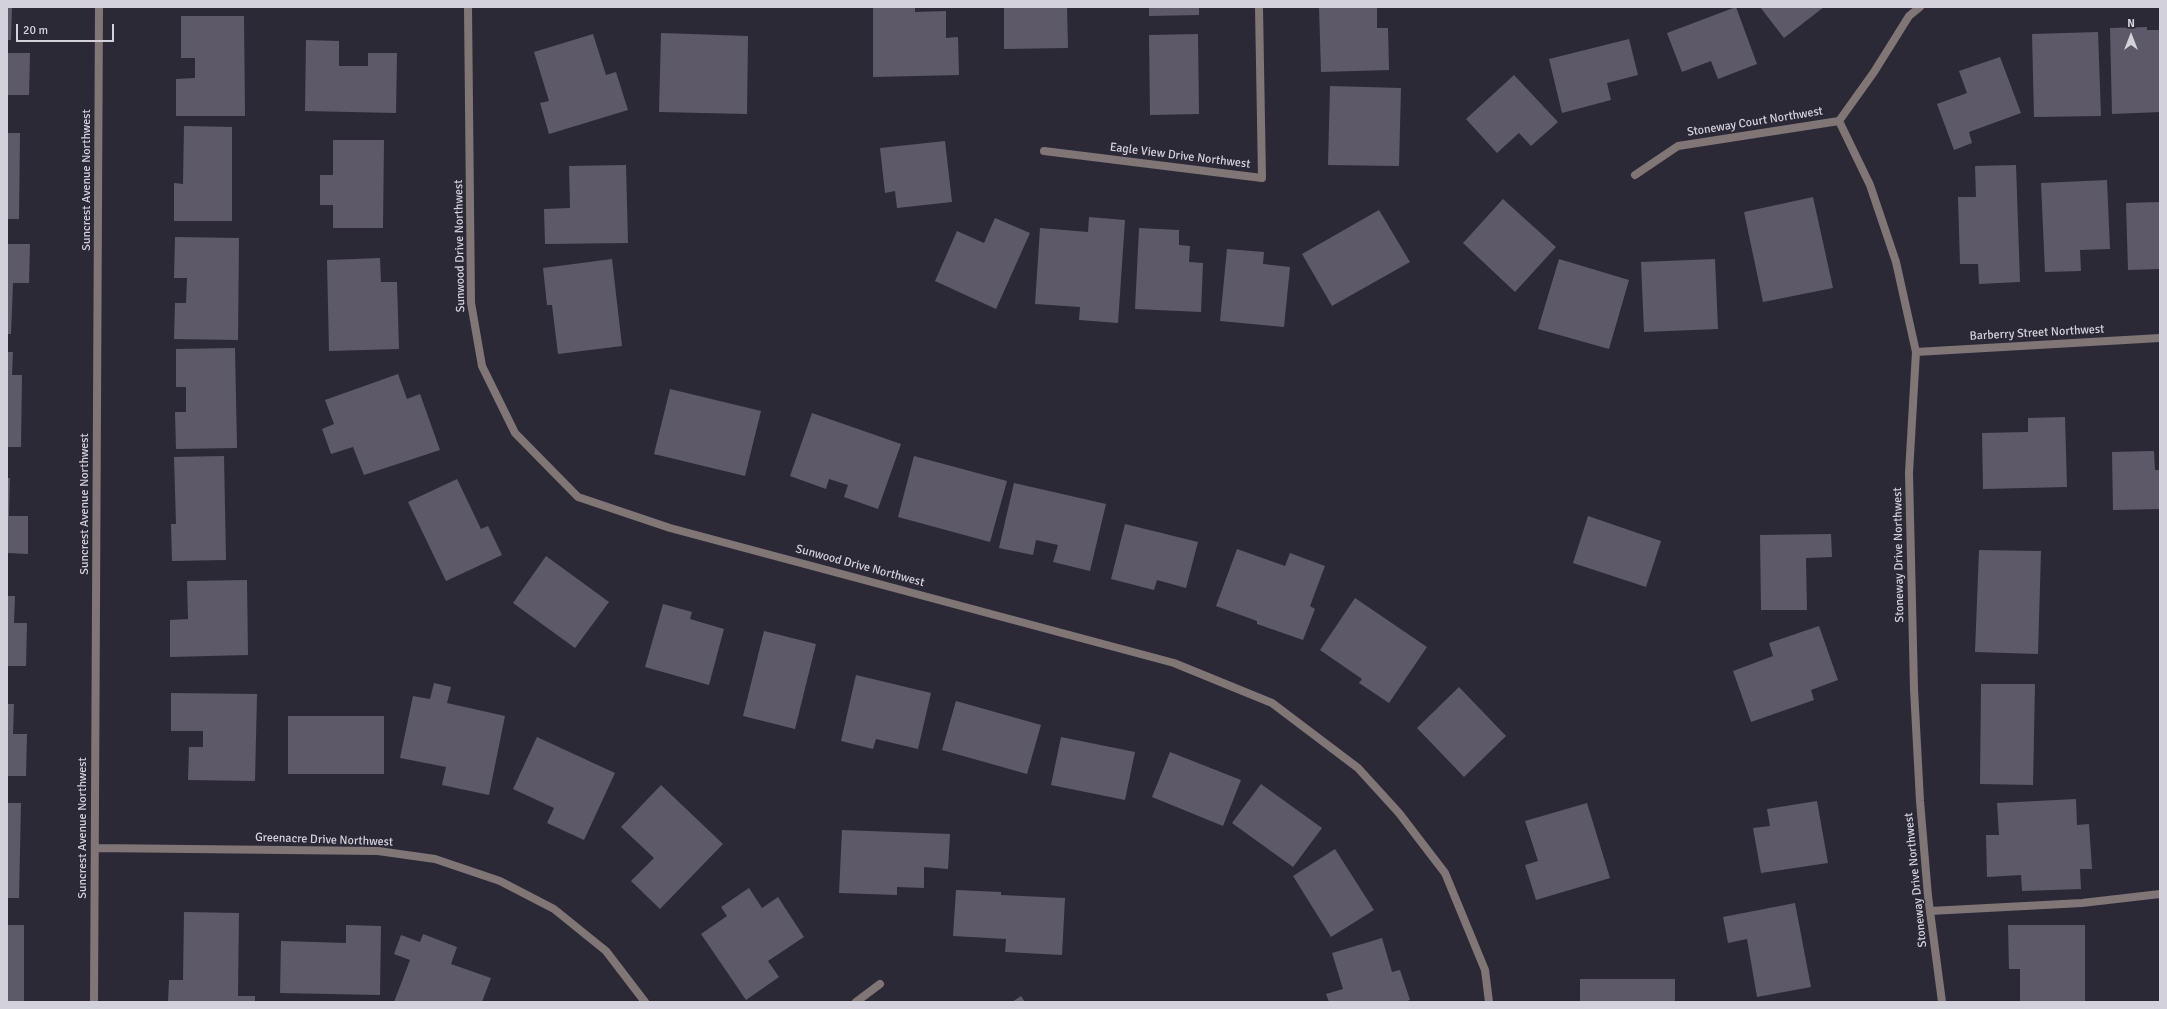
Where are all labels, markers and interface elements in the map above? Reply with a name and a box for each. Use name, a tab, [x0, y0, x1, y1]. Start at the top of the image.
scale bar	[18, 16, 116, 42]
north arrow	[2111, 16, 2151, 56]
text: N	[2127, 17, 2135, 30]
text: 20 m	[23, 23, 48, 38]
street label: Stoneway Court Northwest	[1686, 104, 1824, 140]
street label: Suncrest Avenue Northwest	[80, 109, 94, 251]
street label: Eagle View Drive Northwest	[1109, 140, 1251, 172]
street label: Sunwood Drive Northwest	[452, 180, 468, 312]
street label: Barberry Street Northwest	[1969, 322, 2105, 344]
street label: Suncrest Avenue Northwest	[78, 433, 92, 575]
street label: Stoneway Drive Northwest	[1891, 487, 1907, 623]
street label: Sunwood Drive Northwest	[794, 542, 926, 590]
street label: Suncrest Avenue Northwest	[76, 757, 90, 899]
street label: Stoneway Drive Northwest	[1902, 812, 1930, 948]
street label: Greenacre Drive Northwest	[255, 830, 393, 850]

